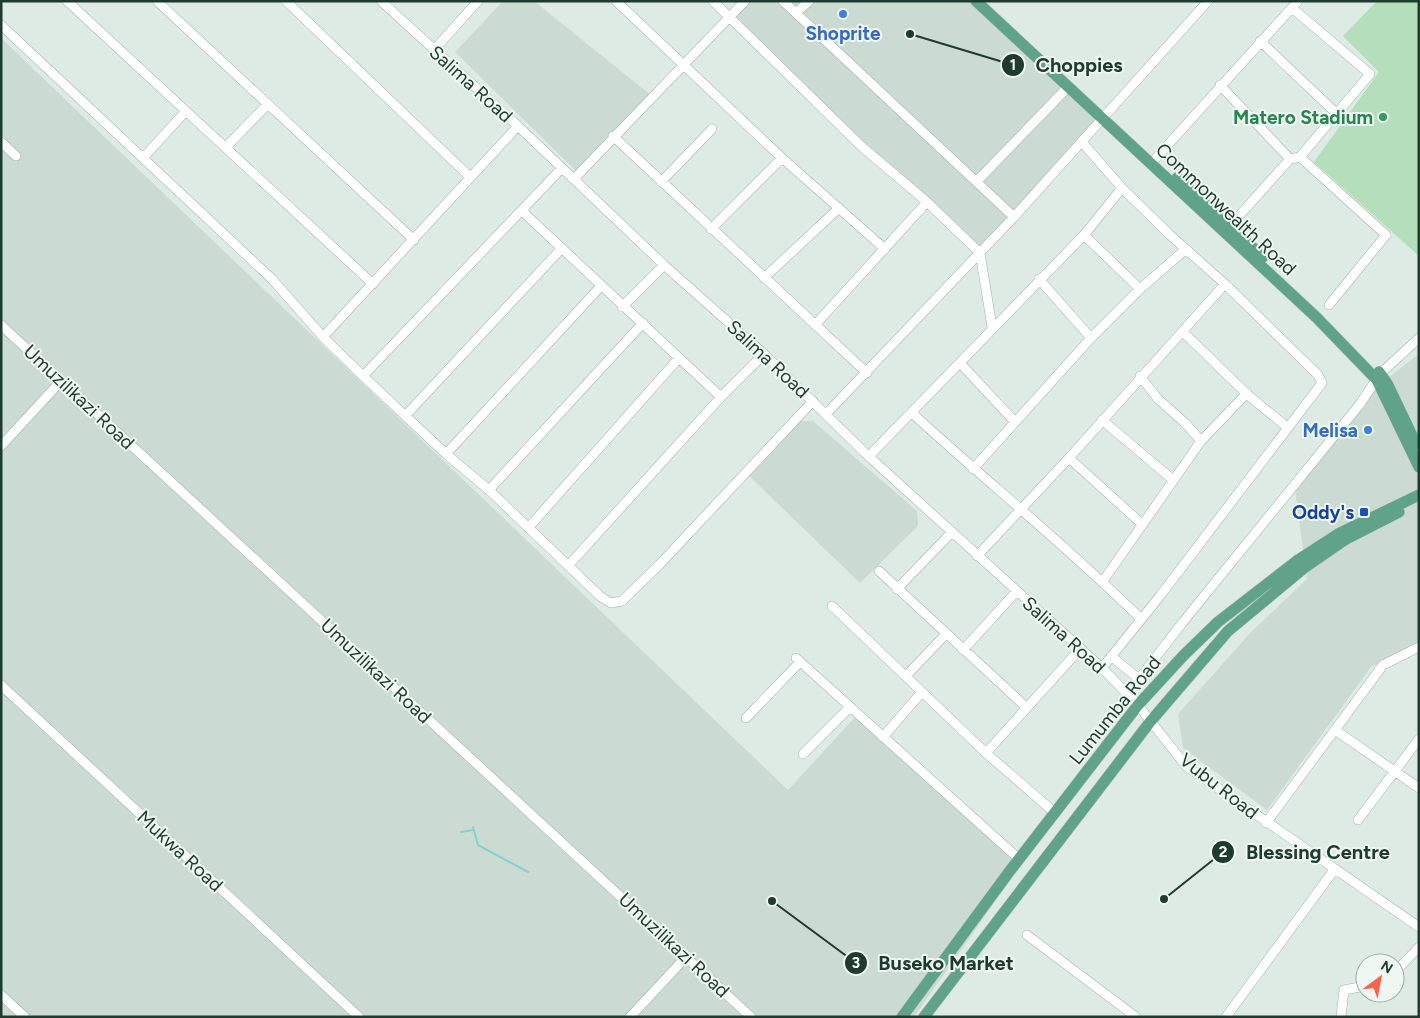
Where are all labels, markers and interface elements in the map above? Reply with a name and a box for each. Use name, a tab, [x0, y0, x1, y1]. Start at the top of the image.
marker: Shoprite	[837, 8, 849, 20]
place label: Shoprite	[806, 22, 881, 45]
street label: Salima Road	[425, 41, 517, 127]
callout: Choppies	[1001, 47, 1133, 82]
text: Choppies	[1035, 53, 1123, 77]
text: 1	[1010, 56, 1016, 74]
place label: Matero Stadium	[1233, 106, 1373, 129]
marker: Matero Stadium	[1377, 111, 1389, 123]
street label: Commonwealth Road	[1151, 138, 1301, 280]
street label: Salima Road	[722, 315, 814, 403]
street label: Umuzilikazi Road	[19, 340, 139, 454]
place label: Melisa	[1303, 419, 1358, 442]
marker: Melisa	[1362, 424, 1374, 436]
place label: Oddy's	[1292, 501, 1354, 524]
marker: Oddy's	[1358, 506, 1370, 518]
street label: Salima Road	[1018, 592, 1110, 678]
street label: Umuzilikazi Road	[316, 614, 436, 728]
street label: Lumumba Road	[1064, 651, 1166, 769]
street label: Vubu Road	[1175, 748, 1263, 824]
street label: Mukwa Road	[132, 806, 228, 896]
callout: Blessing Centre	[1211, 834, 1400, 869]
text: Blessing Centre	[1246, 840, 1390, 864]
text: 2	[1219, 843, 1228, 861]
street label: Umuzilikazi Road	[614, 888, 734, 1002]
callout: Buseko Market	[843, 945, 1024, 980]
text: Buseko Market	[878, 951, 1014, 975]
north arrow	[1355, 953, 1405, 1003]
text: 3	[852, 954, 860, 972]
text: N	[1378, 957, 1396, 977]

